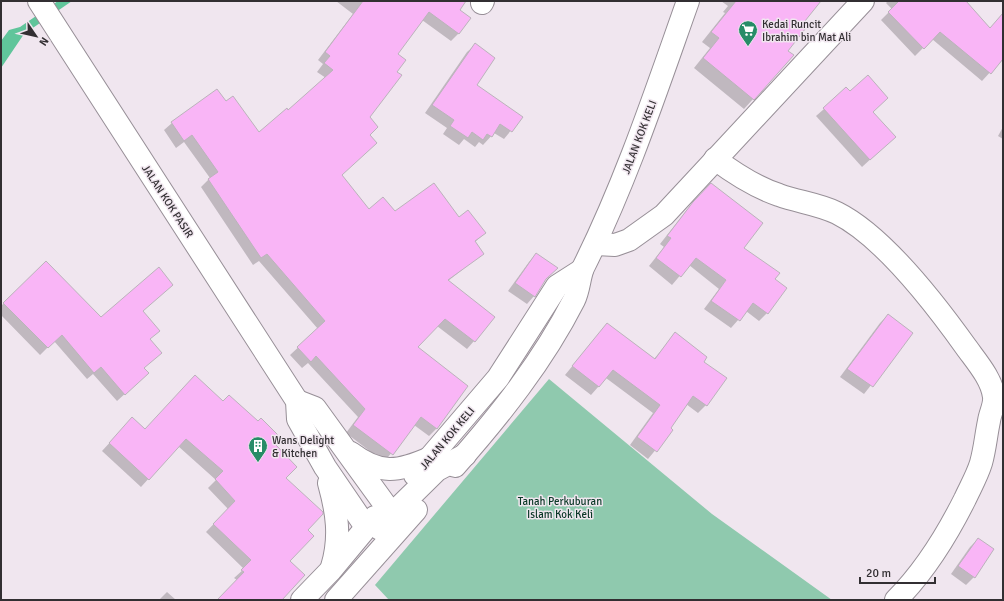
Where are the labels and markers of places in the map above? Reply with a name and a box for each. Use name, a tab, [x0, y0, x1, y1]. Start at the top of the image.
place label: Kedai Runcit Ibrahim bin Mat Ali	[762, 18, 851, 44]
supermarket icon: Kedai Runcit Ibrahim bin Mat Ali	[737, 19, 759, 47]
place label: Wans Delight & Kitchen	[272, 434, 334, 460]
building icon: Wans Delight & Kitchen	[247, 435, 269, 463]

